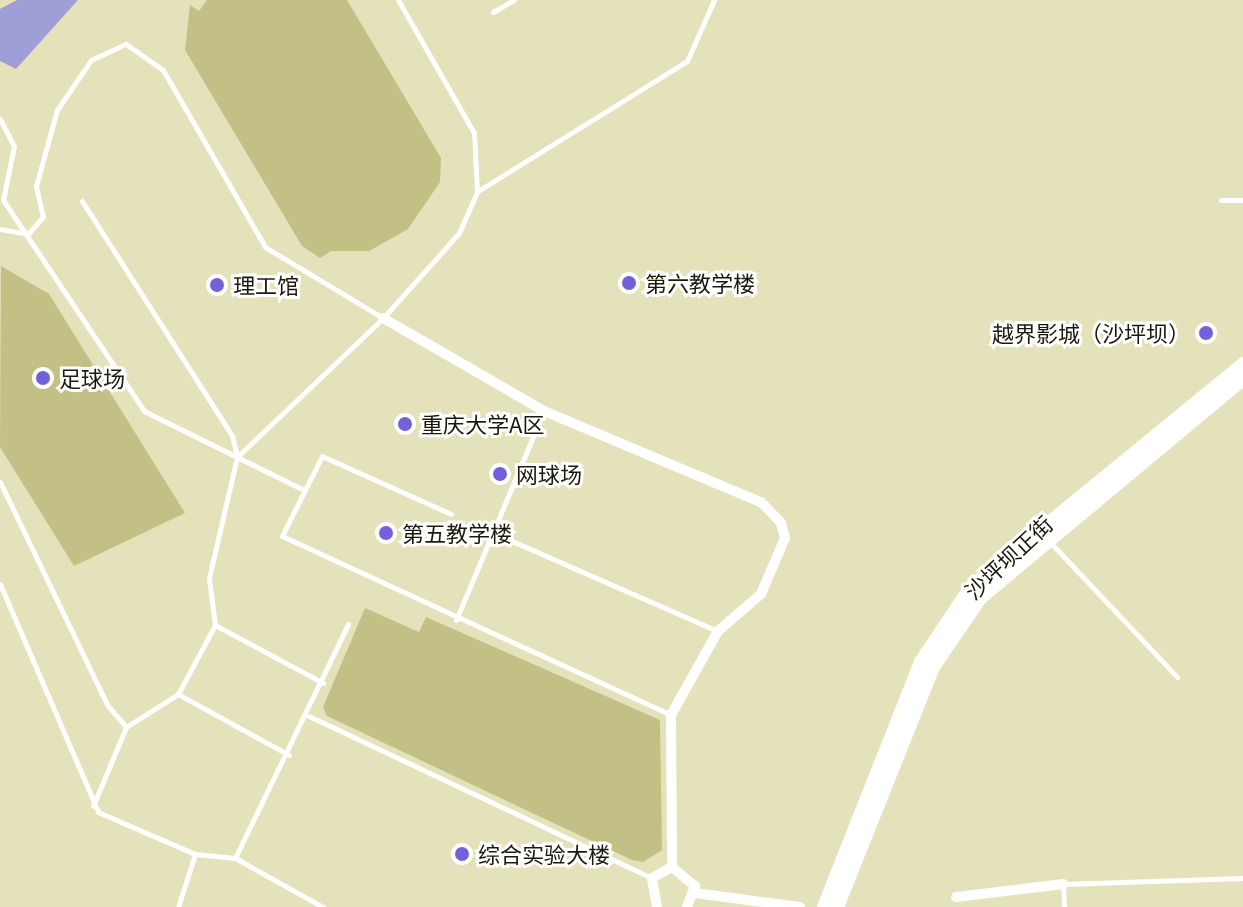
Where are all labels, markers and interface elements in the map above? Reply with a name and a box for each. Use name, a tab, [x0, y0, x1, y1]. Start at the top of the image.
place label: 第六教学楼	[645, 270, 755, 296]
place label: 理工馆	[233, 272, 299, 298]
marker: 第六教学楼	[620, 274, 638, 292]
marker: 理工馆	[208, 276, 226, 294]
place label: 越界影城（沙坪坝）	[992, 320, 1190, 346]
marker: 越界影城（沙坪坝）	[1197, 324, 1215, 342]
place label: 足球场	[59, 365, 125, 391]
marker: 足球场	[34, 369, 52, 387]
place label: 重庆大学A区	[421, 411, 544, 437]
marker: 重庆大学A区	[396, 415, 414, 433]
place label: 网球场	[516, 461, 582, 487]
marker: 网球场	[491, 465, 509, 483]
street label: 沙坪坝正街	[959, 510, 1057, 604]
place label: 第五教学楼	[402, 520, 512, 546]
marker: 第五教学楼	[377, 524, 395, 542]
place label: 综合实验大楼	[478, 841, 610, 867]
marker: 综合实验大楼	[453, 845, 471, 863]

